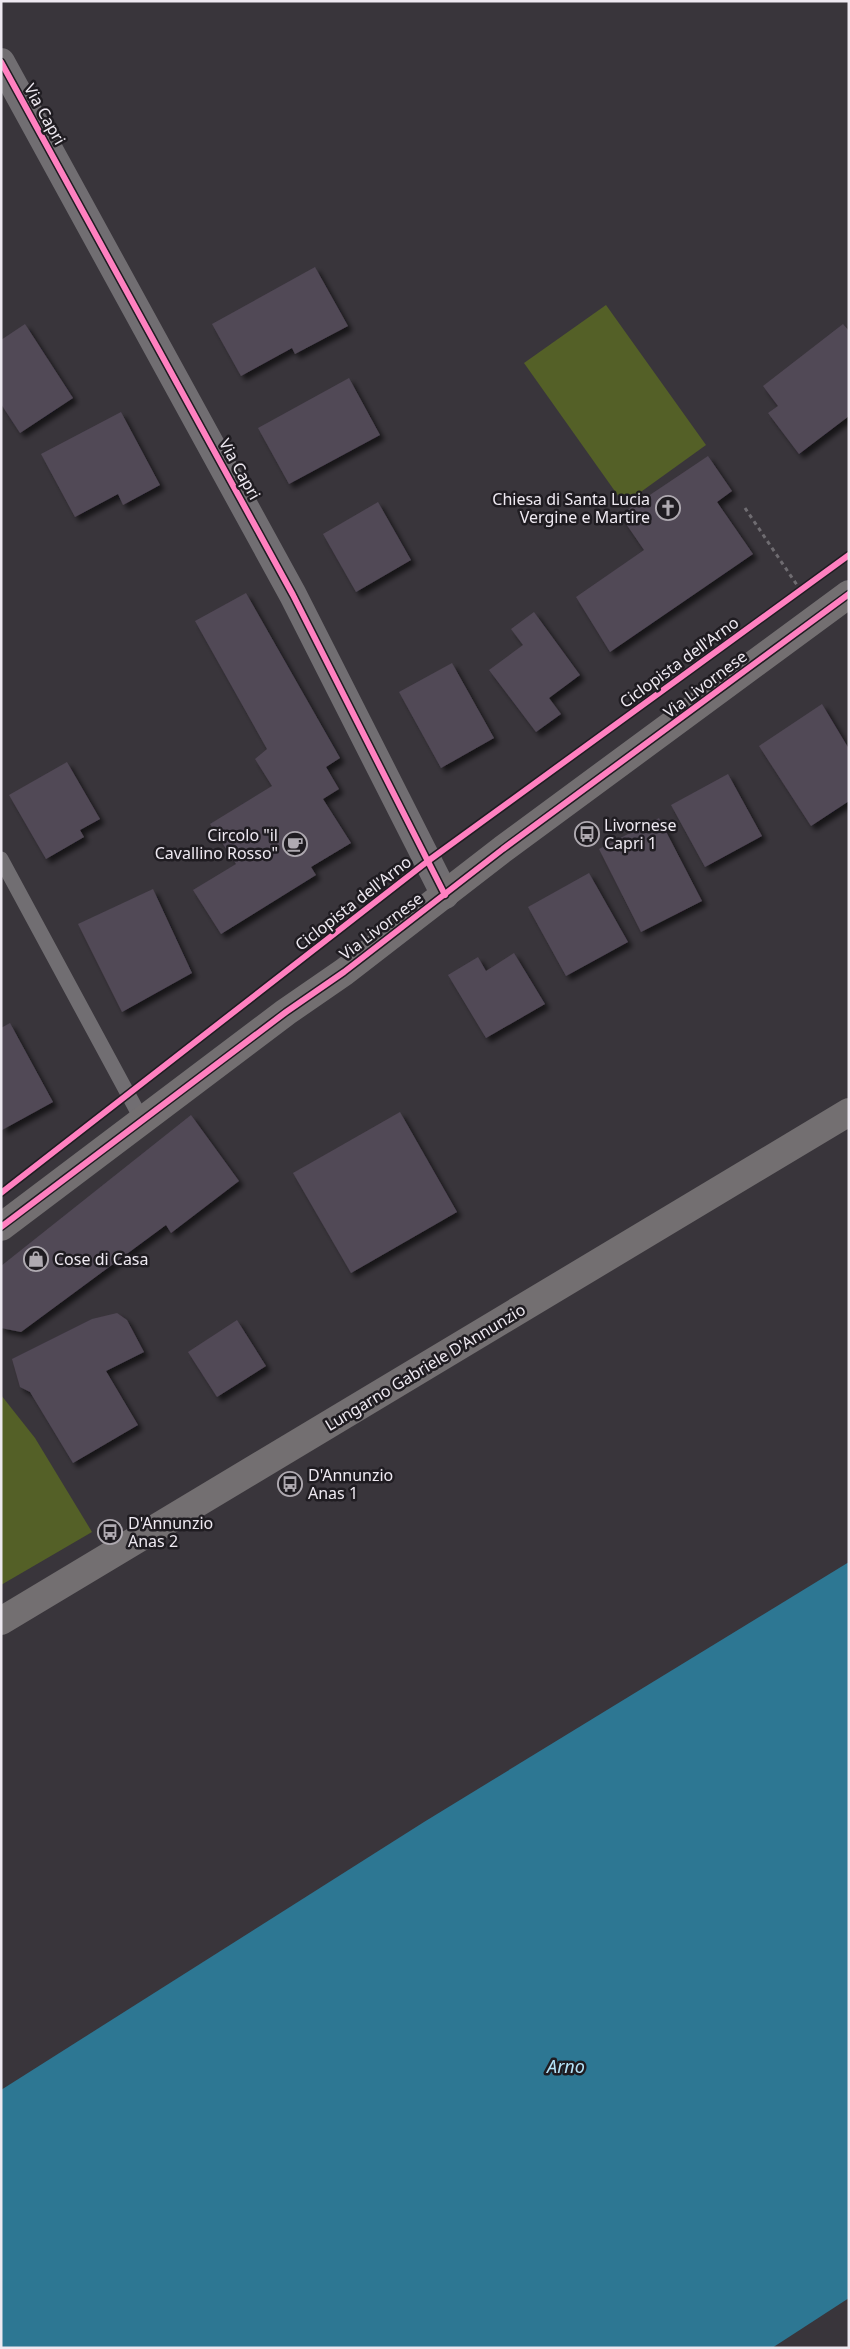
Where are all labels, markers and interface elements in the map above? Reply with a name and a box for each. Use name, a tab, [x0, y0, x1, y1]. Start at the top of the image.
street label: Via Capri	[19, 80, 71, 148]
street label: Via Capri	[214, 435, 266, 503]
place label: Chiesa di Santa Lucia Vergine e Martire	[492, 488, 650, 528]
church icon: Chiesa di Santa Lucia Vergine e Martire	[655, 495, 681, 521]
street label: Ciclopista dell'Arno	[615, 611, 743, 713]
street label: Via Livornese	[659, 645, 751, 723]
place label: Livornese Capri 1	[604, 814, 677, 854]
bus stop icon: Livornese Capri 1	[574, 821, 600, 847]
place label: Circolo "il Cavallino Rosso"	[155, 824, 278, 864]
cafe icon: Circolo "il Cavallino Rosso"	[282, 831, 308, 857]
street label: Ciclopista dell'Arno	[290, 851, 416, 955]
street label: Via Livornese	[335, 887, 427, 965]
shop icon: Cose di Casa	[23, 1246, 49, 1272]
place label: Cose di Casa	[54, 1248, 149, 1270]
street label: Lungarno Gabriele D'Annunzio	[321, 1298, 529, 1436]
place label: D'Annunzio Anas 1	[308, 1464, 393, 1504]
bus stop icon: D'Annunzio Anas 1	[277, 1471, 303, 1497]
place label: D'Annunzio Anas 2	[128, 1512, 213, 1552]
bus stop icon: D'Annunzio Anas 2	[97, 1519, 123, 1545]
water label: Arno	[545, 2054, 585, 2078]

